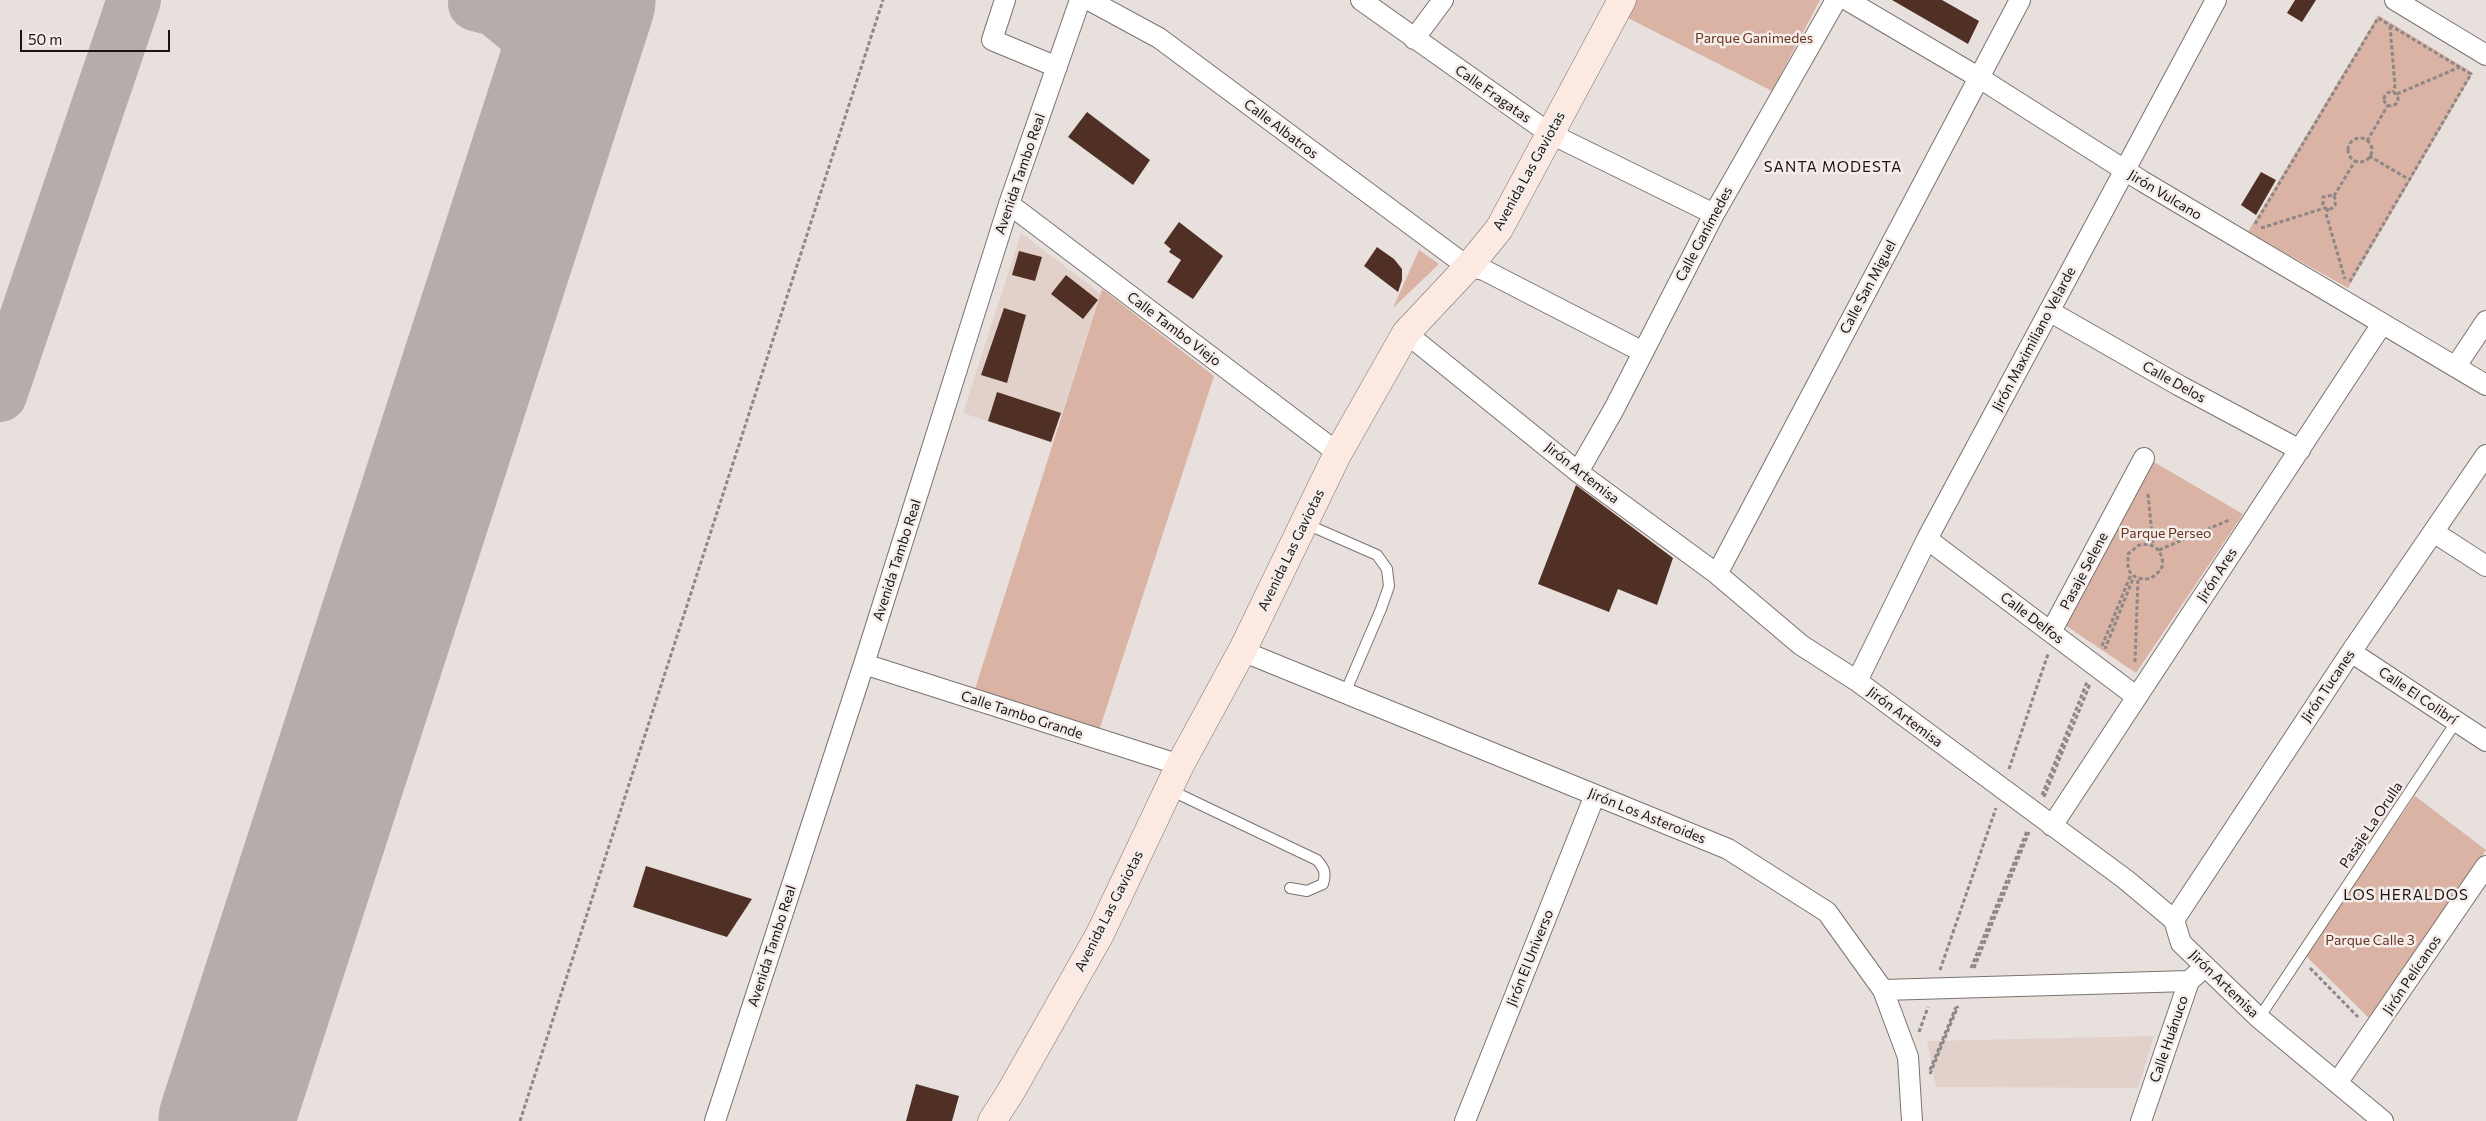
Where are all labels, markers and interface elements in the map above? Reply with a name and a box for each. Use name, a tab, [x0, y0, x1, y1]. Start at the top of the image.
scale bar	[22, 20, 172, 52]
text: 50 m	[28, 30, 62, 48]
park label: Parque Ganimedes	[1695, 30, 1813, 46]
street label: Calle Fragatas	[1452, 62, 1534, 126]
street label: Calle Albatros	[1241, 96, 1321, 162]
street label: Avenida Las Gaviotas	[1489, 109, 1569, 233]
street label: Avenida Tambo Real	[991, 111, 1049, 237]
district label: SANTA MODESTA	[1762, 158, 1904, 176]
street label: Jirón Vulcano	[2125, 166, 2205, 224]
street label: Calle Ganímedes	[1672, 184, 1736, 284]
street label: Calle San Miguel	[1836, 237, 1900, 337]
street label: Jirón Maximiliano Velarde	[1989, 264, 2079, 414]
street label: Calle Tambo Viejo	[1124, 288, 1224, 370]
street label: Calle Delos	[2139, 358, 2209, 406]
street label: Jirón Artemisa	[1541, 439, 1623, 507]
street label: Avenida Las Gaviotas	[1254, 486, 1328, 614]
street label: Avenida Tambo Real	[869, 497, 925, 623]
park label: Parque Perseo	[2121, 525, 2211, 541]
street label: Pasaje Selene	[2057, 529, 2111, 613]
street label: Jirón Ares	[2193, 545, 2241, 605]
street label: Calle Delfos	[1997, 589, 2067, 647]
street label: Jirón Tucanes	[2298, 647, 2358, 725]
street label: Calle El Colibrí	[2375, 664, 2461, 728]
street label: Jirón Artemisa	[1864, 683, 1946, 751]
street label: Calle Tambo Grande	[959, 687, 1085, 743]
street label: Pasaje La Orulla	[2336, 779, 2406, 871]
street label: Jirón Los Asteroides	[1586, 785, 1708, 847]
street label: Avenida Las Gaviotas	[1071, 848, 1147, 974]
street label: Avenida Tambo Real	[744, 883, 800, 1009]
district label: LOS HERALDOS	[2342, 886, 2470, 904]
street label: Jirón El Universo	[1503, 907, 1557, 1009]
park label: Parque Calle 3	[2325, 932, 2415, 948]
street label: Jirón Pelícanos	[2379, 932, 2445, 1018]
street label: Jirón Artemisa	[2186, 947, 2262, 1021]
street label: Calle Huánuco	[2146, 993, 2192, 1085]

